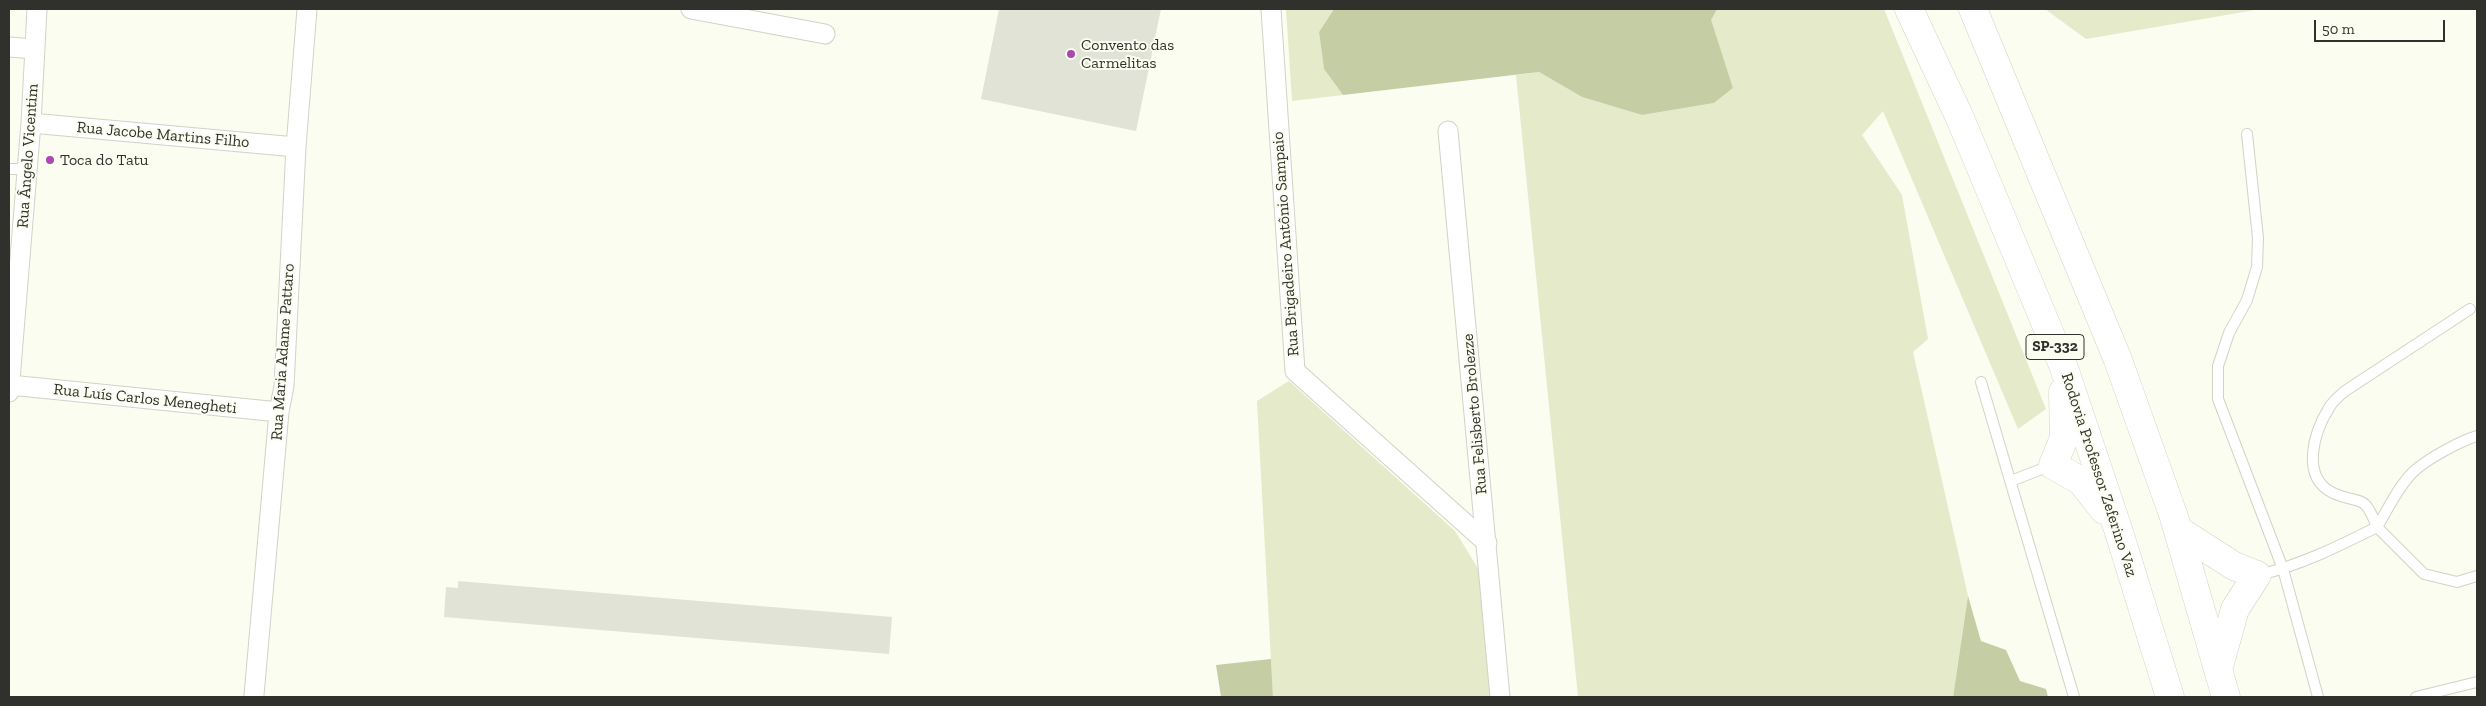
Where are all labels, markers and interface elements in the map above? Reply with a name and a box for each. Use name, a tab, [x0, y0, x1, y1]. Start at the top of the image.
scale bar	[2316, 10, 2447, 42]
text: 50 m	[2322, 20, 2355, 38]
place label: Convento das Carmelitas	[1081, 35, 1174, 73]
marker: Convento das Carmelitas	[1065, 48, 1077, 60]
street label: Rua Ângelo Vicentim	[13, 83, 43, 229]
street label: Rua Jacobe Martins Filho	[76, 118, 250, 152]
street label: Rua Brigadeiro Antônio Sampaio	[1269, 131, 1303, 357]
place label: Toca do Tatu	[60, 150, 149, 170]
marker: Toca do Tatu	[44, 154, 56, 166]
street label: Rua Maria Adame Pattaro	[267, 263, 299, 441]
street label: Rua Felisberto Brolezze	[1458, 333, 1492, 495]
road number: SP-332	[2026, 334, 2084, 360]
street label: Rodovia Professor Zeferino Vaz	[2057, 370, 2141, 580]
street label: Rua Luís Carlos Menegheti	[52, 380, 238, 418]

